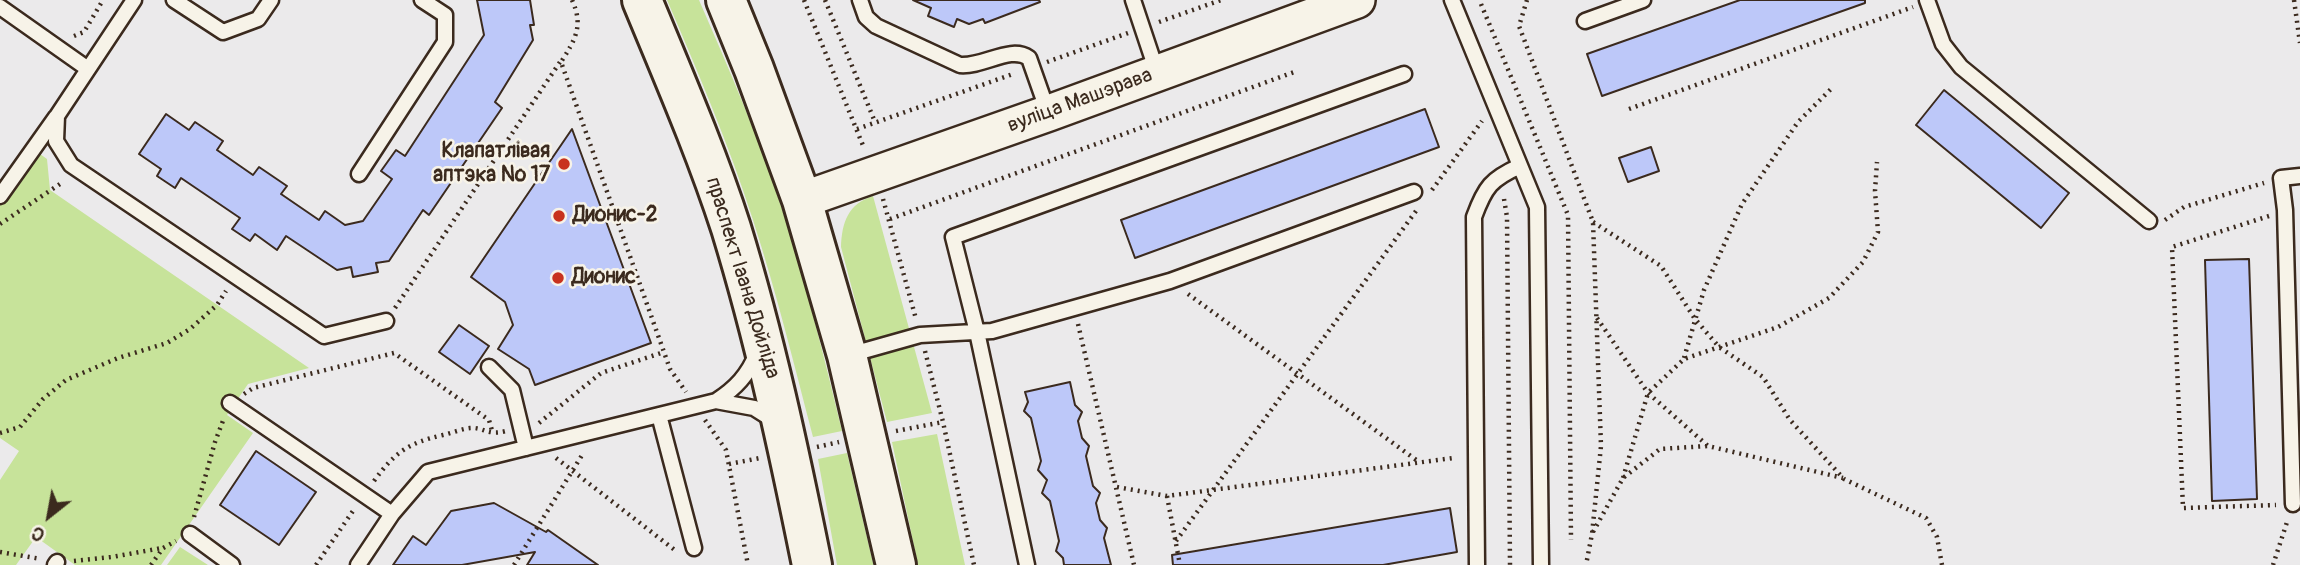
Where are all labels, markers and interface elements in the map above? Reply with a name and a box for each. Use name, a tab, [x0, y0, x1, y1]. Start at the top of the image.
street label: вуліца Машэрава	[1004, 63, 1156, 139]
place label: Клапатлівая аптэка № 17	[433, 139, 550, 189]
marker: Клапатлівая аптэка № 17	[556, 156, 572, 172]
street label: праспект Іаана Дойліда	[699, 174, 785, 382]
place label: Дионис-2	[573, 203, 657, 229]
marker: Дионис-2	[551, 208, 567, 224]
place label: Дионис	[572, 265, 636, 291]
marker: Дионис	[550, 270, 566, 286]
north arrow	[14, 481, 84, 551]
text: С	[27, 521, 49, 547]

